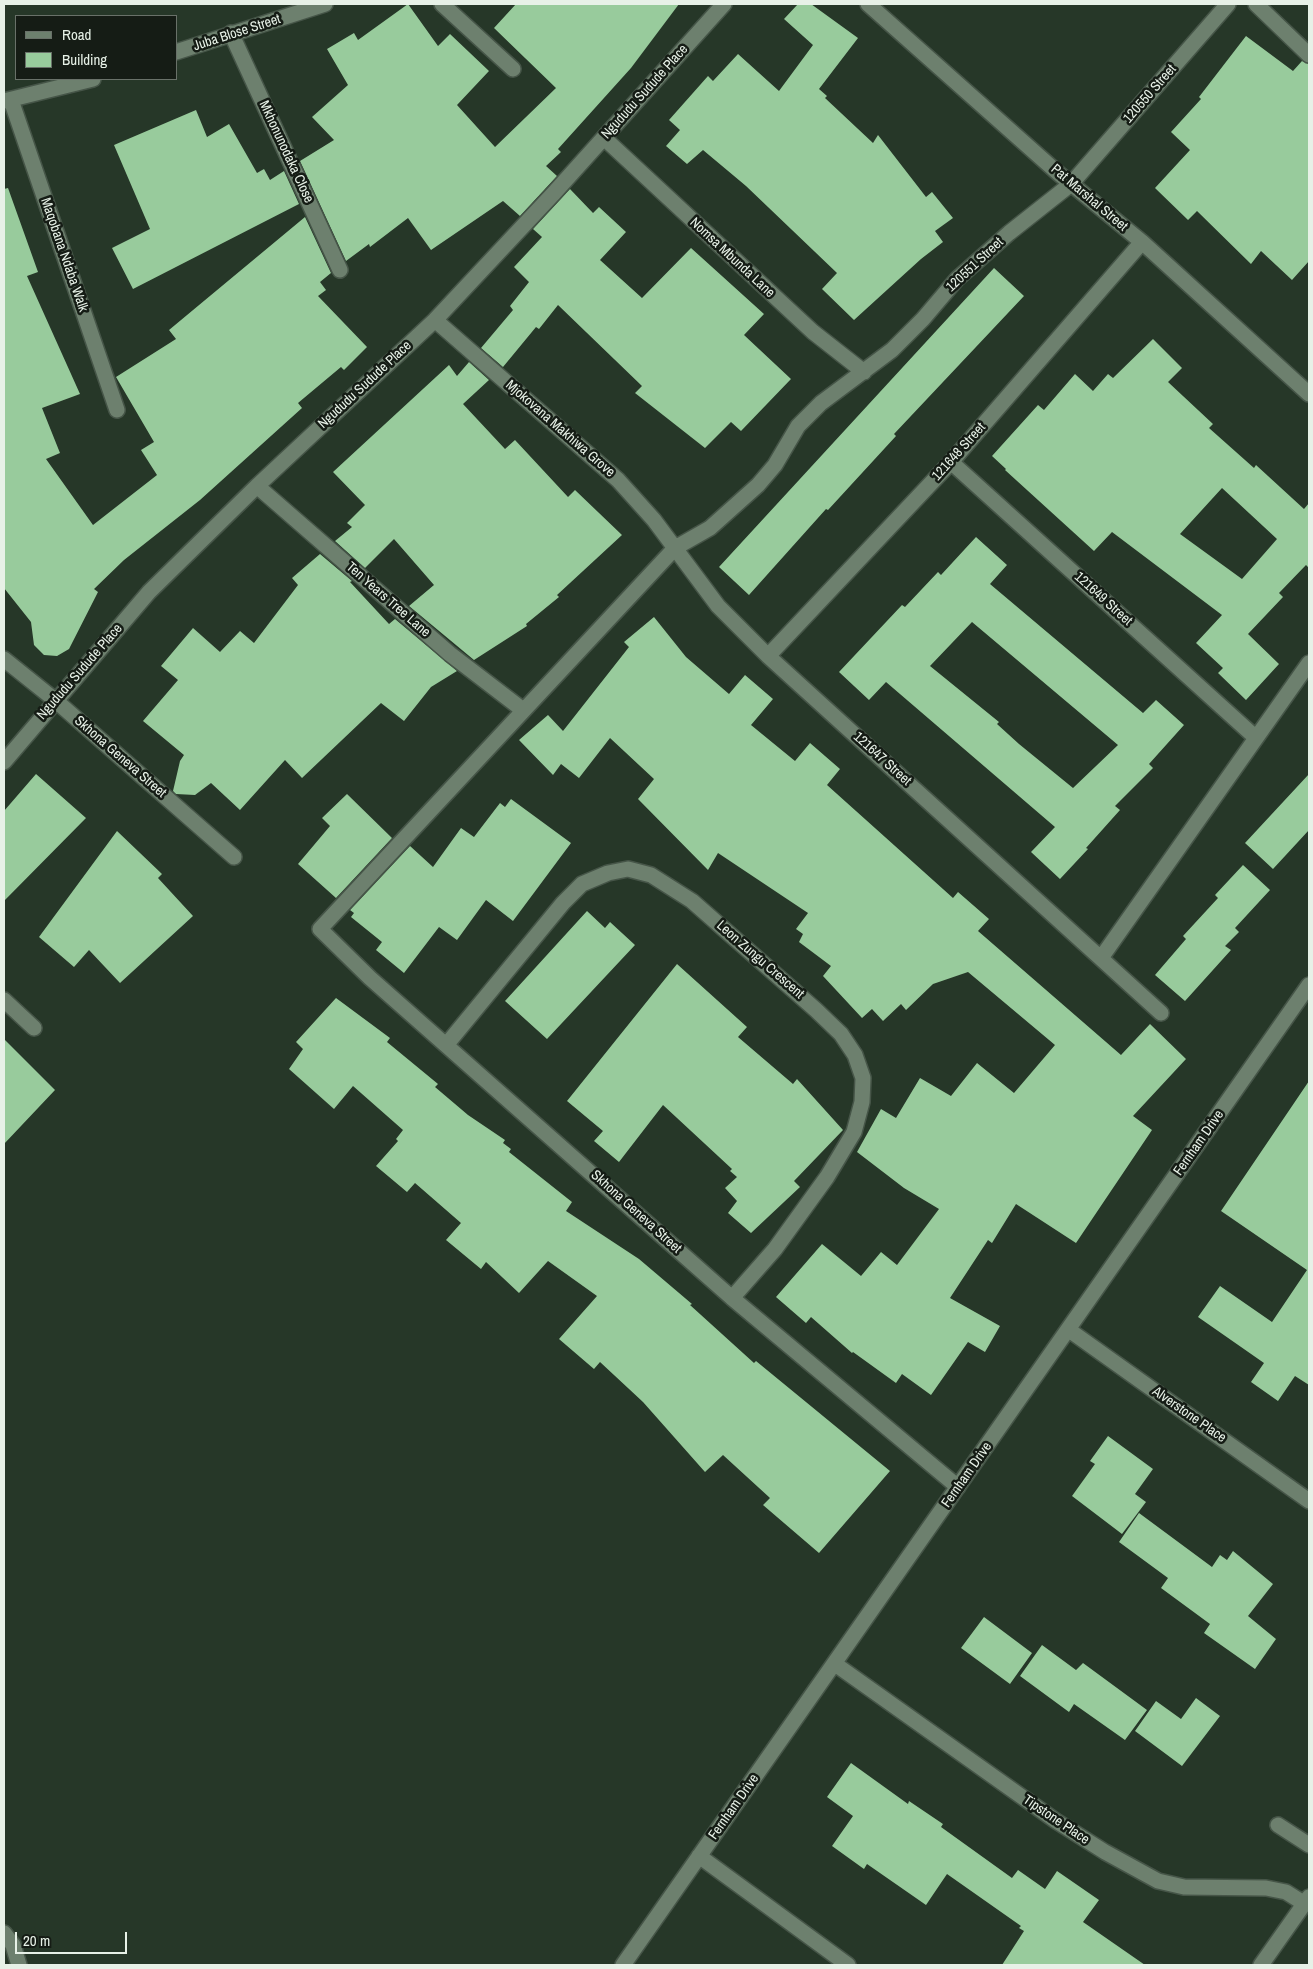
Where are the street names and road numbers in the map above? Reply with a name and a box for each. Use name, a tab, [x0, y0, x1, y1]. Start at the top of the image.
street label: Juba Blose Street	[191, 11, 283, 55]
street label: Ngududu Sudude Place	[598, 41, 692, 143]
street label: 120550 Street	[1120, 61, 1180, 127]
street label: Mkhonunodaka Close	[255, 98, 317, 206]
street label: Pat Marshal Street	[1047, 161, 1131, 235]
street label: Maqobana Ndaba Walk	[37, 196, 91, 314]
street label: Nomsa Mbunda Lane	[686, 214, 778, 302]
street label: 120551 Street	[943, 234, 1007, 296]
street label: Ngududu Sudude Place	[315, 338, 415, 432]
street label: Mjokovana Makhiwa Grove	[502, 377, 618, 481]
street label: 121648 Street	[929, 420, 989, 484]
street label: Ten Years Tree Lane	[343, 559, 433, 641]
street label: 121649 Street	[1071, 569, 1135, 629]
street label: Ngududu Sudude Place	[34, 621, 126, 723]
street label: Skhona Geneva Street	[71, 713, 169, 801]
street label: 121647 Street	[850, 729, 914, 789]
street label: Leon Zungu Crescent	[713, 917, 807, 1003]
street label: Fernham Drive	[1170, 1107, 1228, 1179]
street label: Skhona Geneva Street	[587, 1167, 685, 1257]
street label: Alverstone Place	[1149, 1383, 1229, 1447]
street label: Fernham Drive	[938, 1439, 996, 1511]
street label: Fernham Drive	[705, 1771, 763, 1843]
street label: Tipstone Place	[1020, 1792, 1092, 1848]

